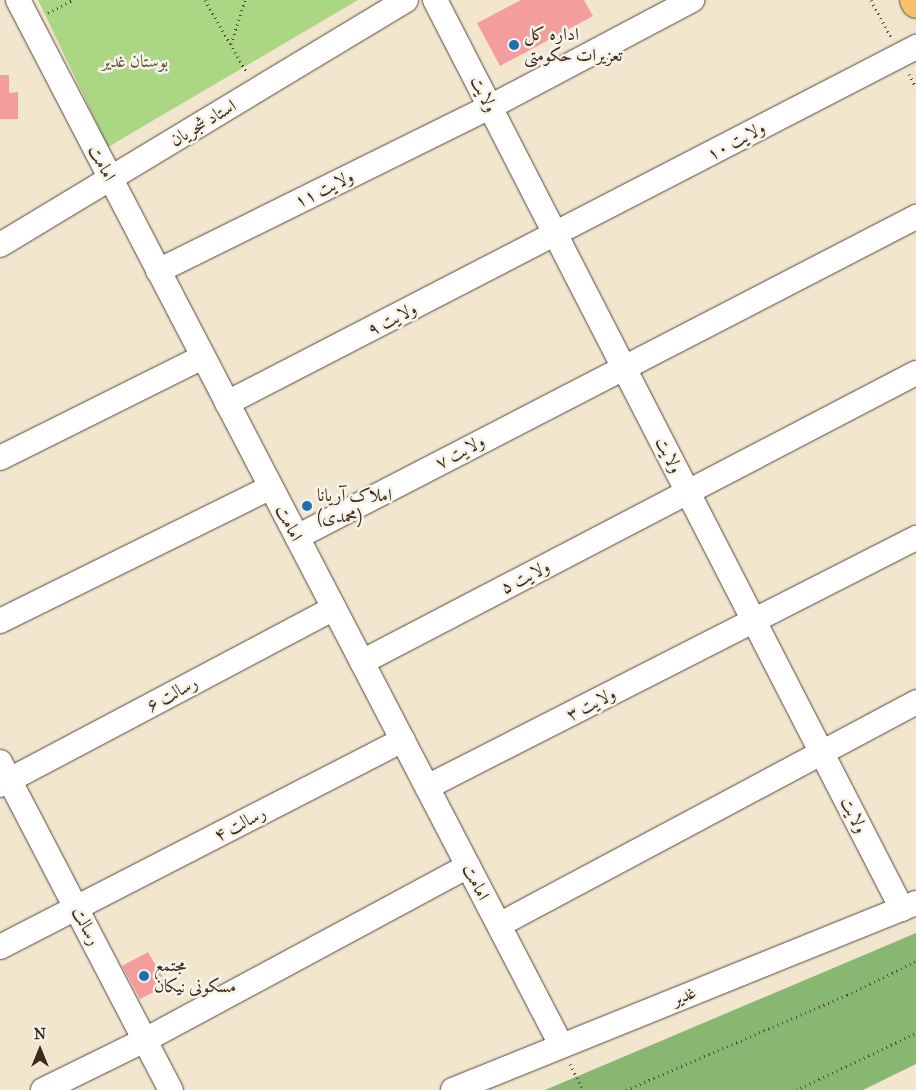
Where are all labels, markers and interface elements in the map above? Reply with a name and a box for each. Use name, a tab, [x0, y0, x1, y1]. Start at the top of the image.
place label: اداره کل تعزیرات حکومتی	[524, 24, 622, 66]
marker: اداره کل تعزیرات حکومتی	[508, 39, 520, 51]
park label: بوستان غدیر	[102, 50, 168, 72]
street label: ولایت	[466, 72, 502, 116]
street label: استاد شجریان	[166, 95, 240, 151]
street label: ولایت ۱۰	[703, 117, 769, 165]
street label: امامت	[84, 141, 120, 185]
street label: ولایت ۱۱	[291, 166, 357, 212]
street label: ولایت ۹	[364, 297, 420, 341]
street label: ولایت ۷	[432, 430, 488, 474]
street label: ولایت	[651, 433, 687, 477]
place label: املاک آریانا (محمدی)	[317, 485, 392, 528]
marker: املاک آریانا (محمدی)	[301, 500, 313, 512]
street label: امامت	[271, 501, 307, 545]
street label: ولایت ۵	[497, 555, 553, 599]
street label: رسالت ۶	[143, 672, 201, 716]
street label: ولایت ۳	[563, 682, 619, 726]
street label: ولایت	[836, 793, 872, 837]
street label: رسالت ۴	[211, 802, 269, 846]
street label: امامت	[458, 860, 494, 904]
street label: رسالت	[67, 903, 105, 949]
place label: مجتمع مسکونی نیکان	[154, 955, 236, 998]
marker: مجتمع مسکونی نیکان	[138, 970, 150, 982]
street label: غدیر	[669, 981, 699, 1011]
north arrow	[15, 1025, 65, 1075]
text: N	[34, 1026, 46, 1043]

